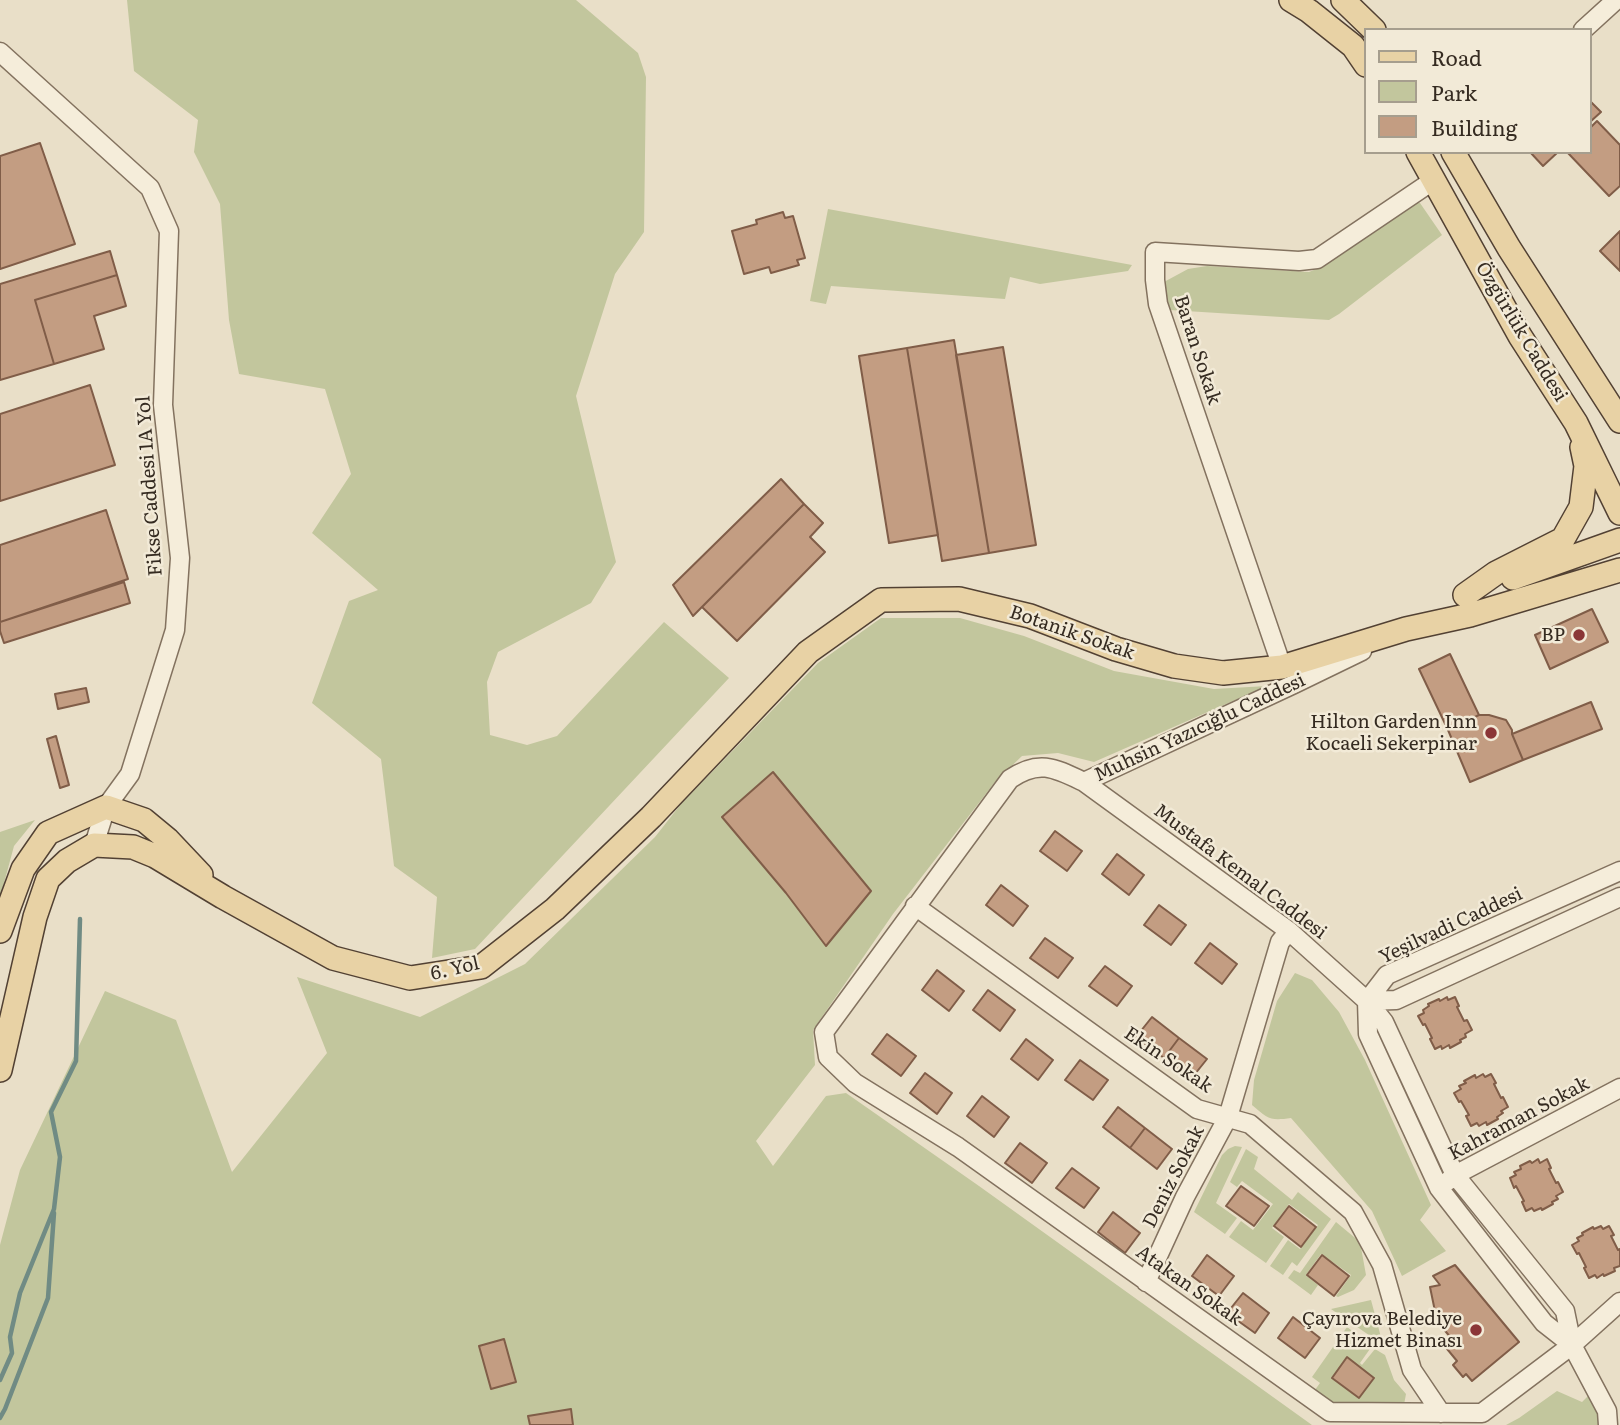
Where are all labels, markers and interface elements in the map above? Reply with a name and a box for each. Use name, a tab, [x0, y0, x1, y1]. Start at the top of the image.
legend	[1364, 28, 1592, 154]
text: Road	[1431, 41, 1482, 72]
text: Park	[1431, 76, 1477, 107]
text: Building	[1431, 111, 1517, 142]
street label: Özgürlük Caddesi	[1470, 258, 1572, 406]
street label: Baran Sokak	[1169, 292, 1225, 408]
street label: Fikse Caddesi 1A Yol	[132, 395, 168, 577]
street label: Botanik Sokak	[1006, 601, 1138, 665]
place label: BP	[1541, 624, 1565, 646]
marker: BP	[1571, 627, 1587, 643]
street label: Muhsin Yazıcığlu Caddesi	[1091, 669, 1309, 787]
place label: Hilton Garden Inn Kocaeli Sekerpinar	[1306, 711, 1477, 755]
marker: Hilton Garden Inn Kocaeli Sekerpinar	[1483, 725, 1499, 741]
street label: Mustafa Kemal Caddesi	[1149, 800, 1331, 944]
street label: Yeşilvadi Caddesi	[1376, 883, 1526, 969]
street label: 6. Yol	[428, 952, 482, 986]
street label: Ekin Sokak	[1119, 1022, 1217, 1098]
street label: Kahraman Sokak	[1445, 1072, 1593, 1166]
street label: Deniz Sokak	[1138, 1122, 1210, 1232]
street label: Atakan Sokak	[1131, 1241, 1247, 1331]
place label: Çayırova Belediye Hizmet Binası	[1302, 1308, 1462, 1352]
marker: Çayırova Belediye Hizmet Binası	[1468, 1322, 1484, 1338]

